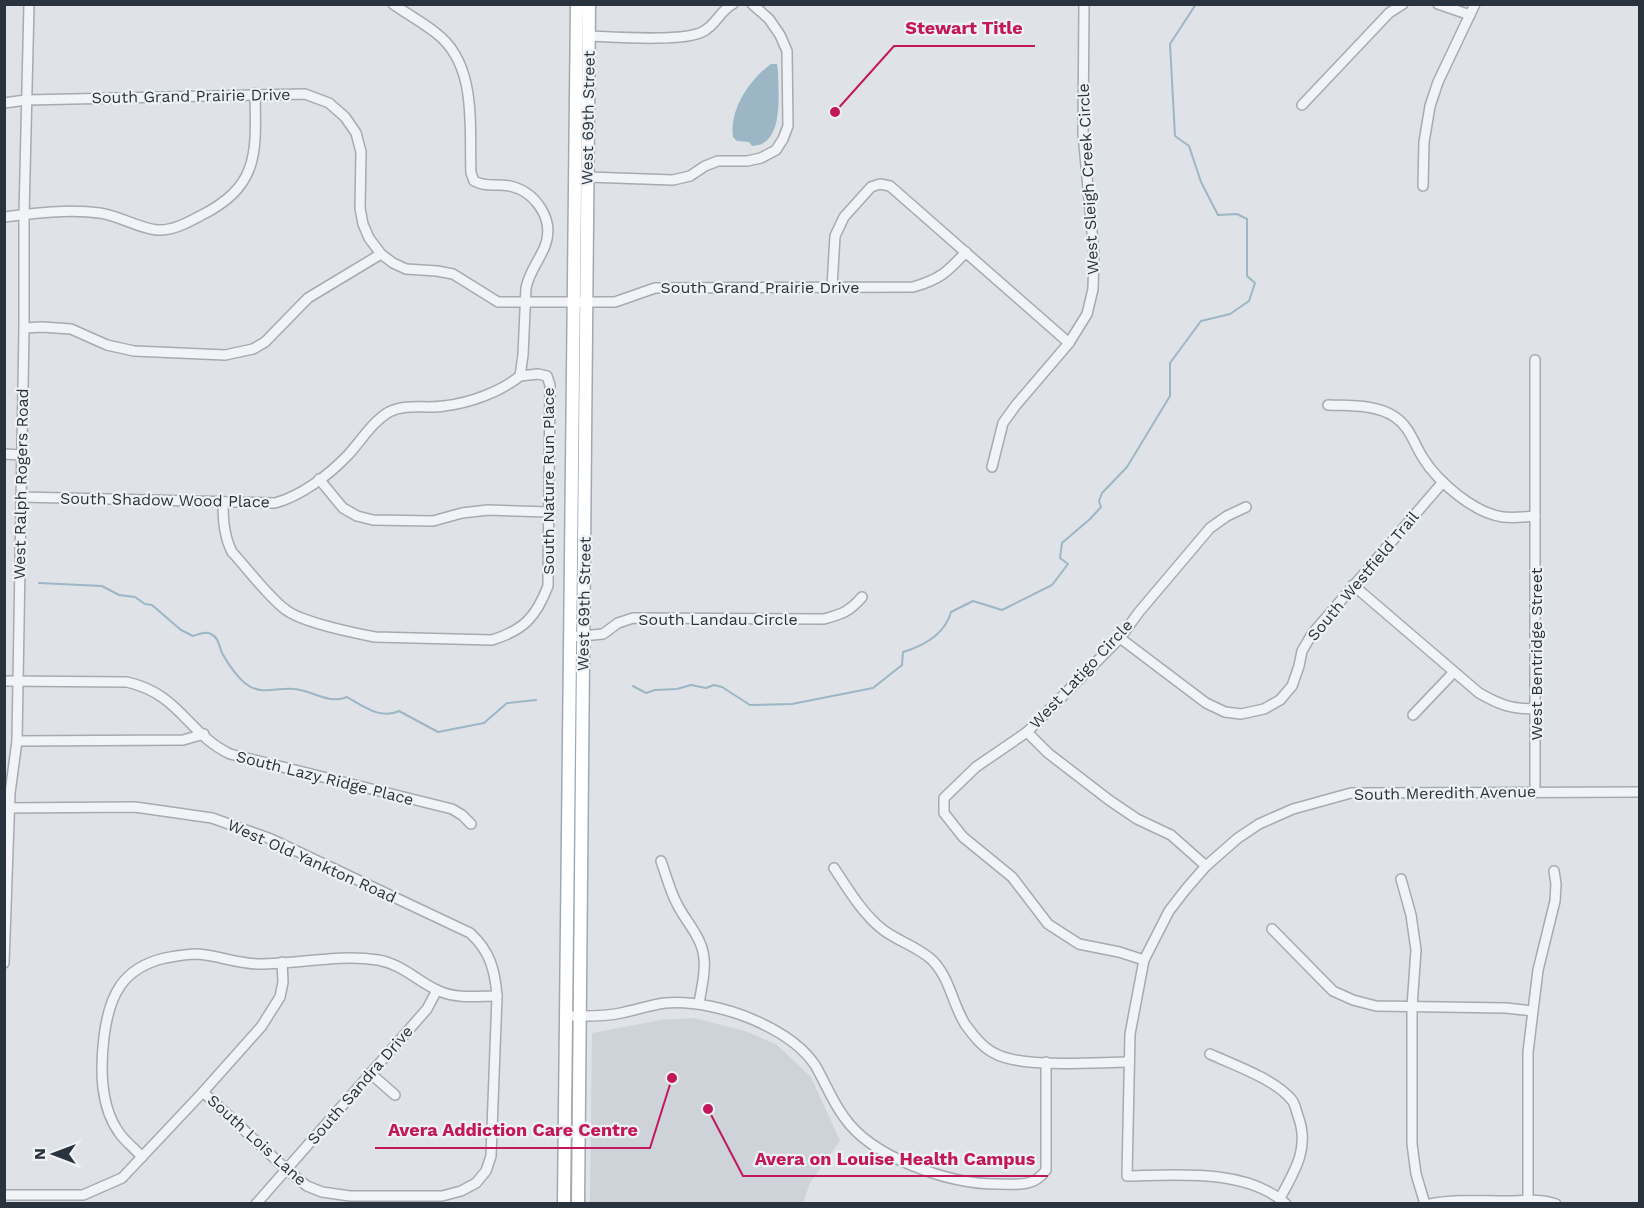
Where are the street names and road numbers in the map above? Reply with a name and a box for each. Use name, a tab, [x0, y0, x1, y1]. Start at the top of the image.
street label: West 69th Street	[577, 50, 599, 185]
street label: West Sleigh Creek Circle	[1073, 83, 1103, 275]
street label: South Grand Prairie Drive	[91, 85, 291, 107]
street label: South Grand Prairie Drive	[661, 278, 859, 297]
street label: South Nature Run Place	[539, 387, 558, 575]
street label: West Ralph Rogers Road	[10, 388, 32, 580]
street label: South Shadow Wood Place	[60, 489, 270, 511]
street label: South Westfield Trail	[1303, 507, 1423, 645]
street label: West 69th Street	[573, 536, 595, 671]
street label: West Bentridge Street	[1527, 567, 1546, 741]
street label: South Landau Circle	[638, 610, 798, 629]
street label: West Latigo Circle	[1026, 616, 1136, 732]
street label: South Lazy Ridge Place	[234, 747, 416, 809]
street label: South Meredith Avenue	[1354, 782, 1536, 804]
street label: West Old Yankton Road	[225, 815, 399, 907]
street label: South Sandra Drive	[303, 1022, 417, 1148]
street label: South Lois Lane	[204, 1091, 310, 1189]

